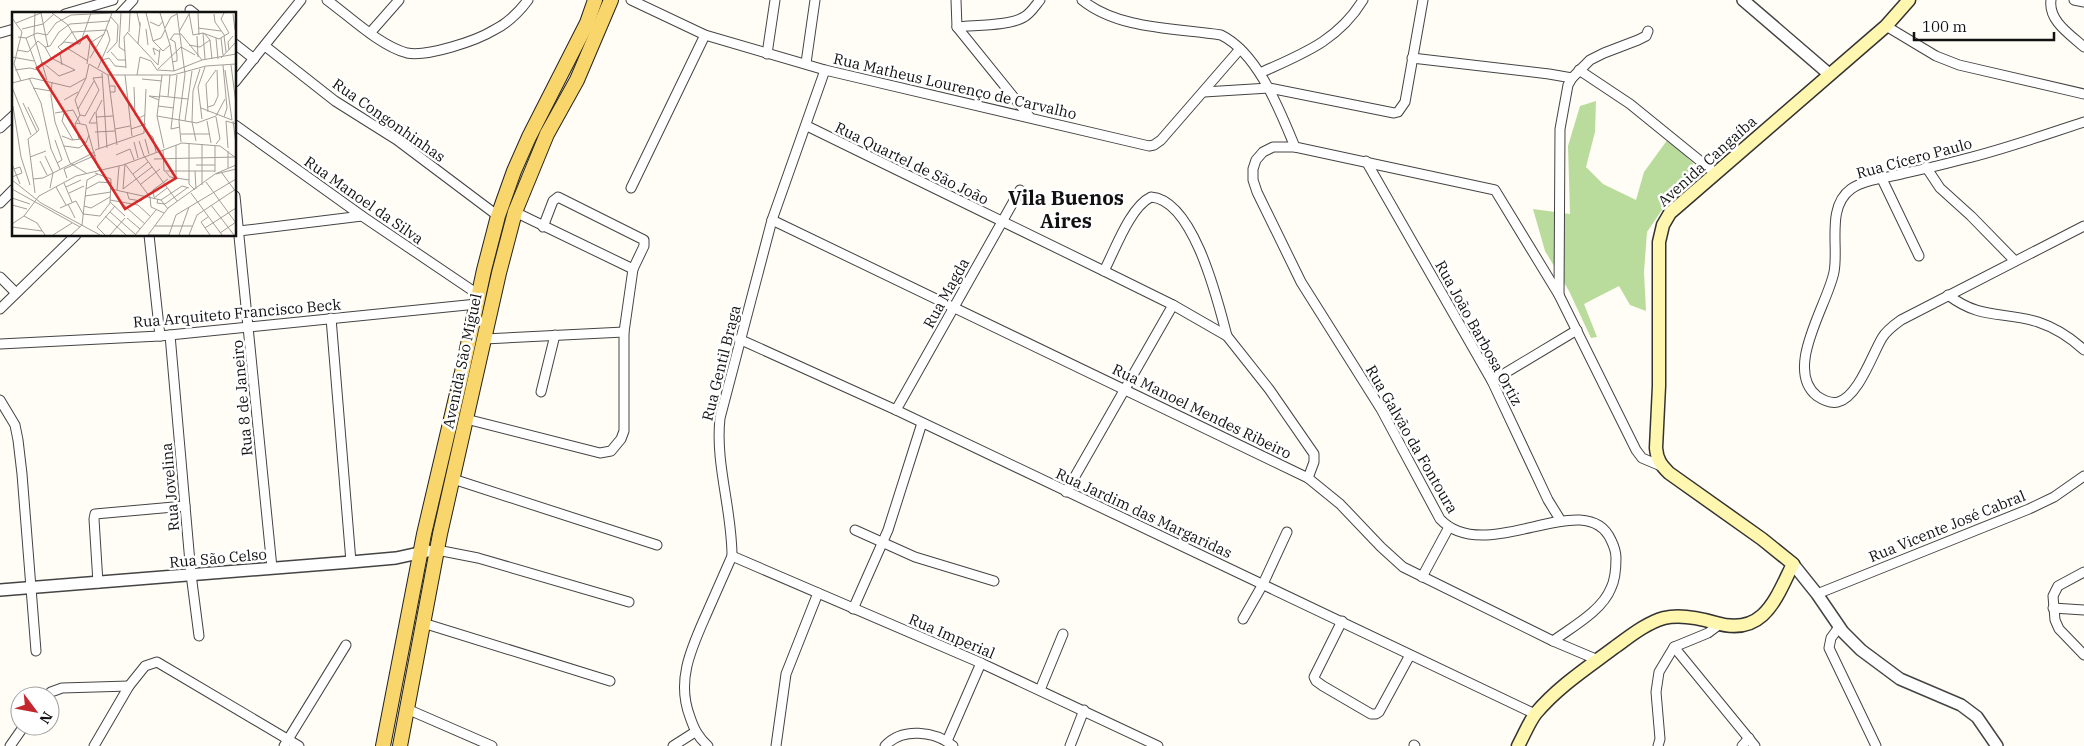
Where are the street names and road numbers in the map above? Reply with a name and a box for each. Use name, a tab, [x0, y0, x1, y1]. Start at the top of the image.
street label: Rua Matheus Lourenço de Carvalho	[831, 49, 1079, 123]
street label: Rua Congonhinhas	[329, 74, 449, 166]
street label: Avenida Cangaíba	[1654, 112, 1760, 210]
street label: Rua Quartel de São João	[832, 117, 992, 209]
street label: Rua Cícero Paulo	[1854, 133, 1974, 183]
street label: Rua Manoel da Silva	[301, 152, 427, 248]
street label: Rua Magda	[919, 254, 973, 332]
street label: Rua João Barbosa Ortiz	[1431, 257, 1527, 409]
street label: Avenida São Miguel	[438, 292, 486, 430]
street label: Rua Arquiteto Francisco Beck	[132, 294, 342, 332]
street label: Rua Gentil Braga	[697, 303, 745, 423]
street label: Rua 8 de Janeiro	[227, 339, 257, 457]
street label: Rua Manoel Mendes Ribeiro	[1109, 359, 1295, 463]
street label: Rua Galvão da Fontoura	[1362, 361, 1462, 517]
street label: Rua Jovelina	[157, 442, 183, 532]
street label: Rua Jardim das Margaridas	[1053, 464, 1235, 562]
street label: Rua Vicente José Cabral	[1866, 486, 2028, 566]
street label: Rua São Celso	[168, 544, 268, 572]
street label: Rua Imperial	[906, 609, 998, 663]

